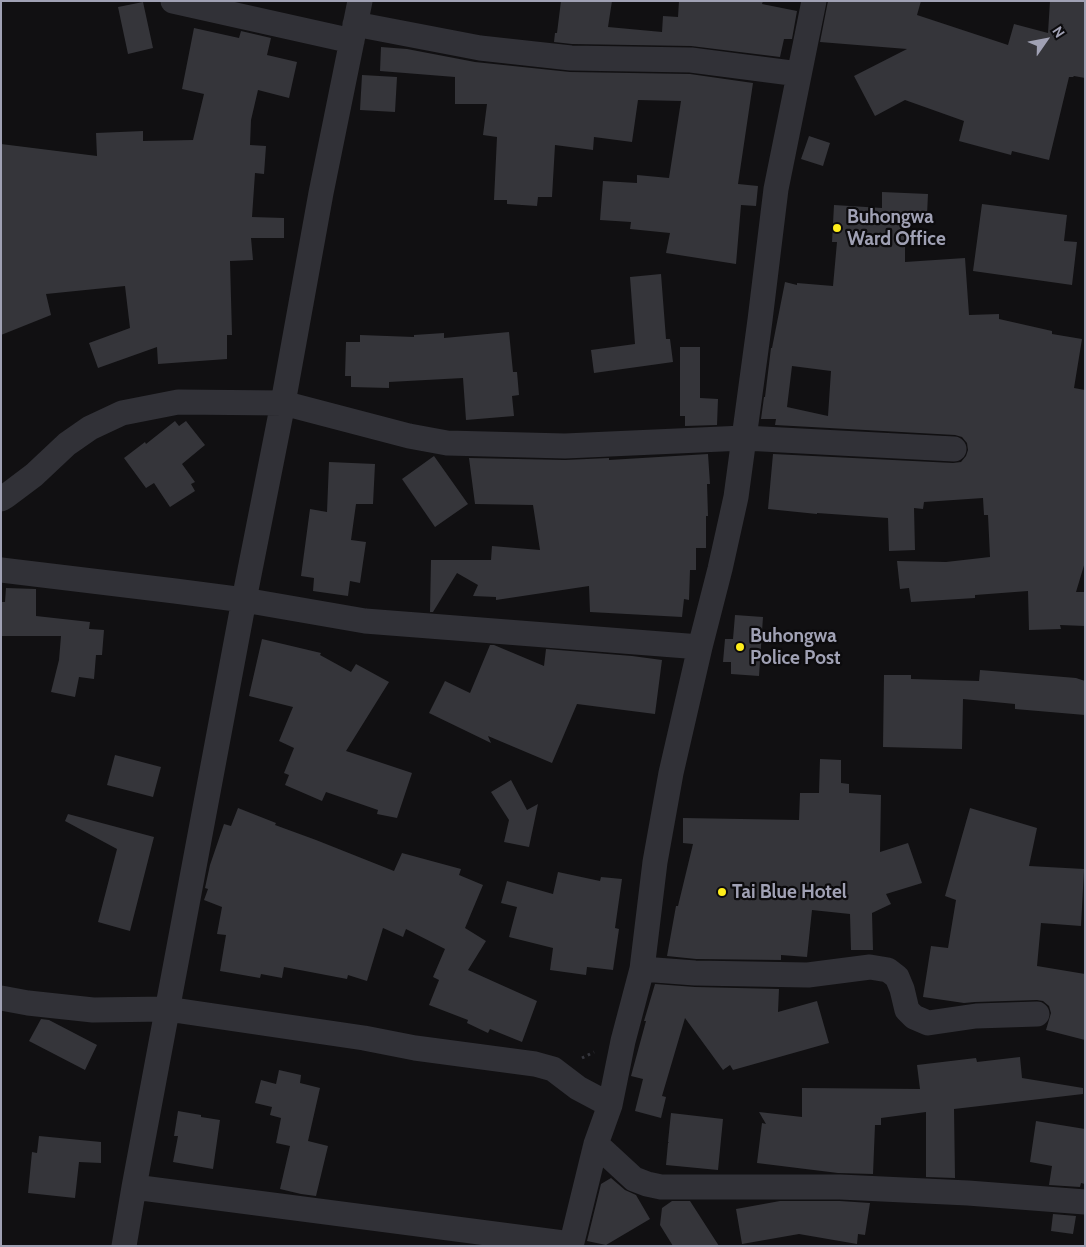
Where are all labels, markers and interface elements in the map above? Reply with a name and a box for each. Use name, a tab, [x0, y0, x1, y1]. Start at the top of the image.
north arrow	[1021, 15, 1071, 65]
text: N	[1048, 23, 1069, 41]
place label: Buhongwa Ward Office	[847, 206, 946, 250]
marker: Buhongwa Ward Office	[831, 222, 843, 234]
place label: Buhongwa Police Post	[750, 625, 841, 669]
marker: Buhongwa Police Post	[734, 641, 746, 653]
place label: Tai Blue Hotel	[732, 881, 847, 903]
marker: Tai Blue Hotel	[716, 886, 728, 898]

